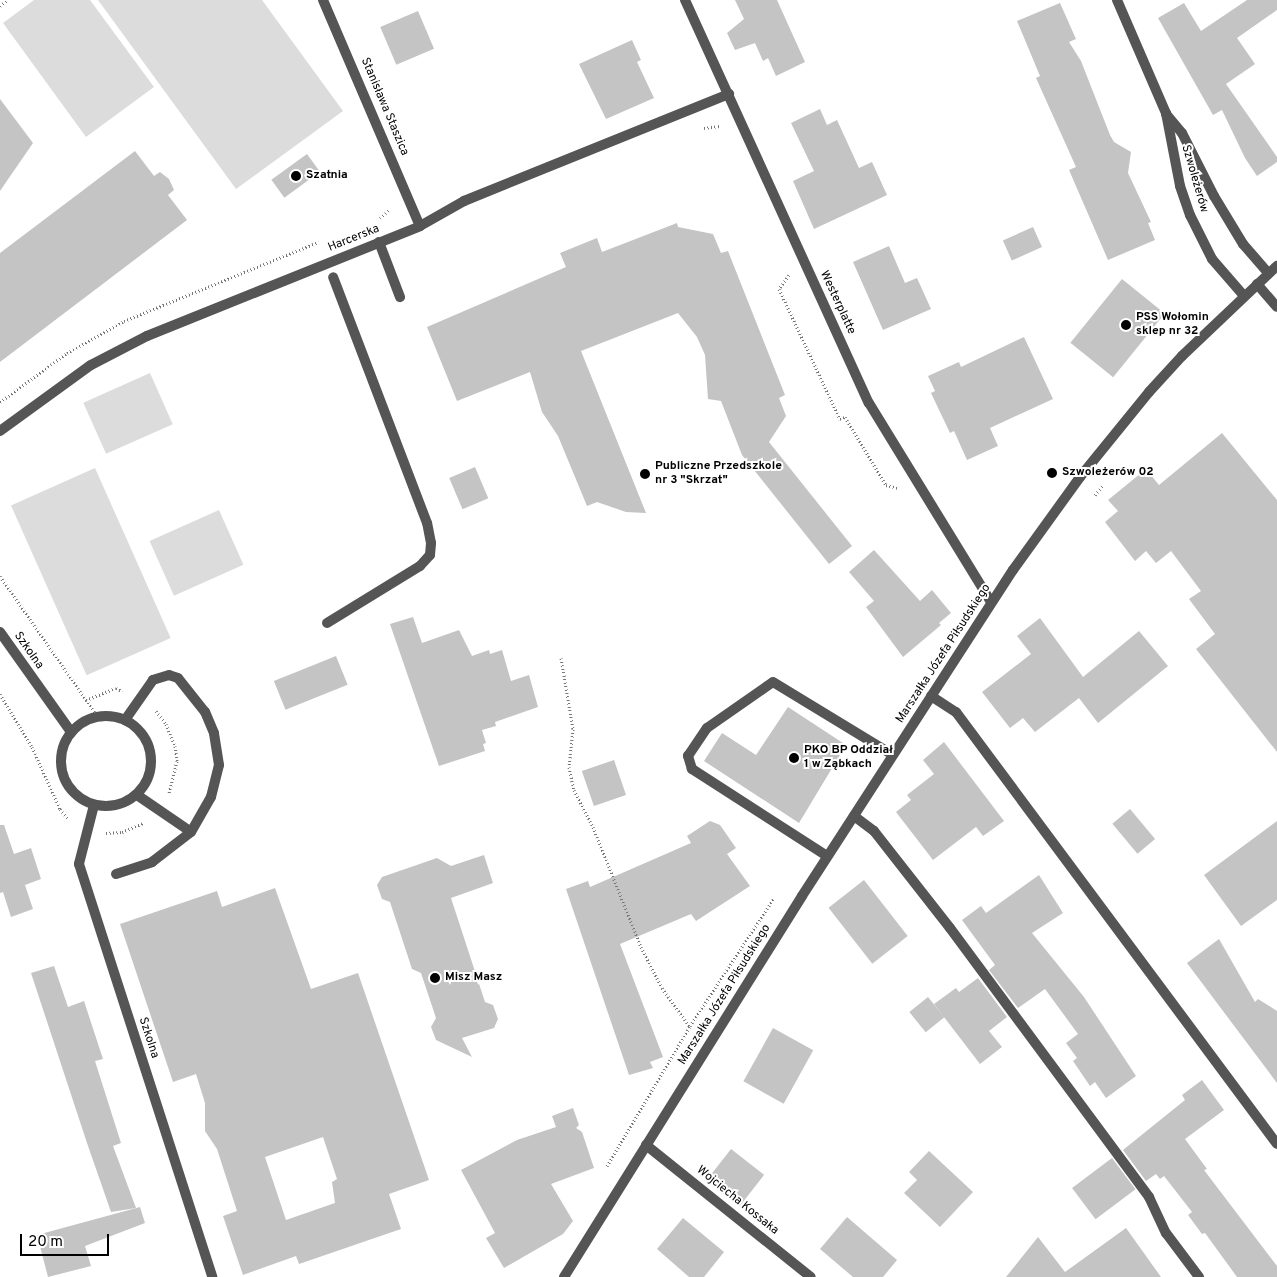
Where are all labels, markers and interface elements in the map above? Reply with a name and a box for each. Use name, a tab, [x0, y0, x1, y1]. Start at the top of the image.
street label: Stanisława Staszica	[357, 56, 411, 158]
street label: Szwoleżerów	[1177, 143, 1211, 215]
place label: Szatnia	[306, 169, 348, 183]
marker: Szatnia	[290, 170, 302, 182]
street label: Harcerska	[326, 222, 382, 256]
street label: Westerplatte	[816, 269, 858, 337]
place label: PSS Wołomin sklep nr 32	[1136, 311, 1209, 339]
marker: PSS Wołomin sklep nr 32	[1120, 319, 1132, 331]
place label: Publiczne Przedszkole nr 3 "Skrzat"	[655, 460, 782, 488]
place label: Szwoleżerów 02	[1062, 466, 1154, 480]
marker: Szwoleżerów 02	[1046, 467, 1058, 479]
marker: Publiczne Przedszkole nr 3 "Skrzat"	[639, 468, 651, 480]
street label: Marszałka Józefa Piłsudskiego	[894, 582, 994, 726]
street label: Szkolna	[10, 630, 46, 672]
place label: PKO BP Oddział 1 w Ząbkach	[804, 744, 893, 772]
marker: PKO BP Oddział 1 w Ząbkach	[788, 752, 800, 764]
street label: Marszałka Józefa Piłsudskiego	[676, 922, 774, 1068]
place label: Misz Masz	[445, 971, 502, 985]
marker: Misz Masz	[429, 972, 441, 984]
street label: Szkolna	[135, 1016, 161, 1060]
street label: Wojciecha Kossaka	[693, 1164, 781, 1238]
scale bar	[22, 1224, 111, 1256]
text: 20 m	[28, 1233, 63, 1252]

